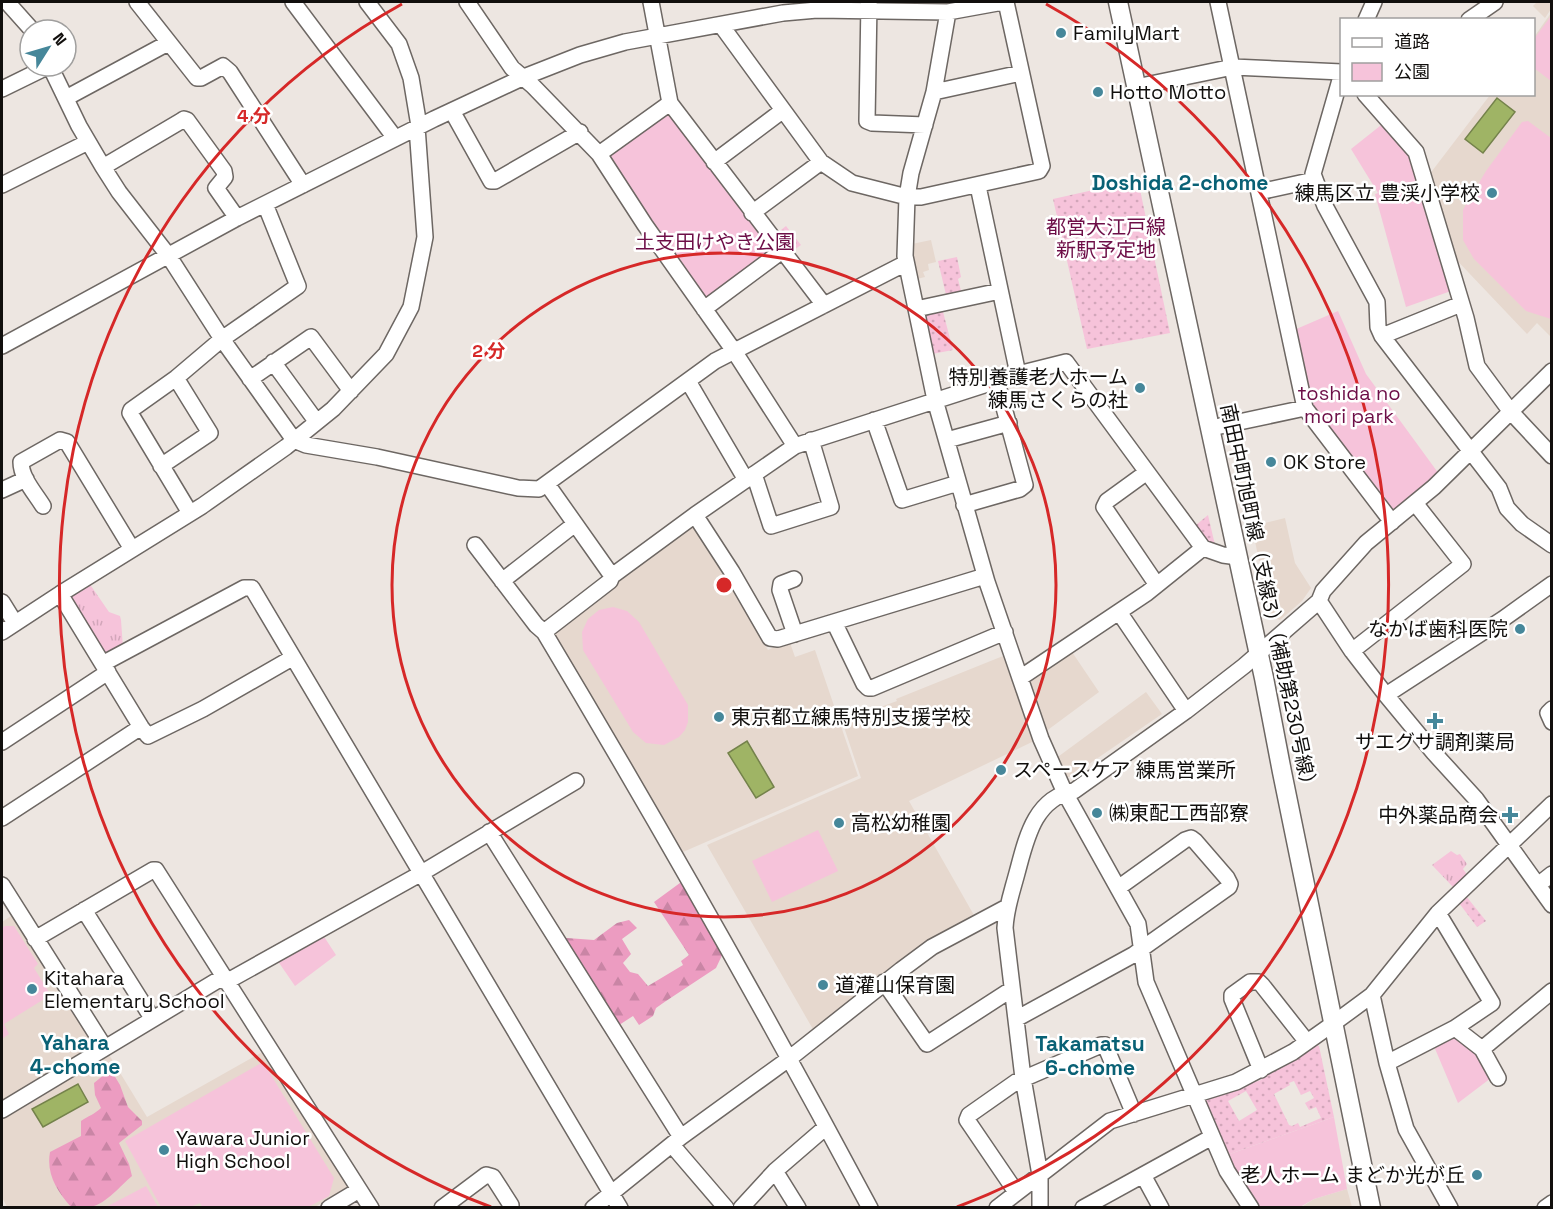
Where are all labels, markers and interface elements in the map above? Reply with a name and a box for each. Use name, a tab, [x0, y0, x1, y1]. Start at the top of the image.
north arrow	[18, 18, 78, 78]
legend	[1340, 18, 1535, 96]
place label: FamilyMart	[1073, 20, 1180, 46]
marker: FamilyMart	[1054, 26, 1068, 40]
text: N	[48, 29, 71, 50]
text: 道路	[1394, 30, 1430, 53]
text: 公園	[1394, 60, 1430, 83]
place label: Hotto Motto	[1110, 79, 1226, 105]
marker: Hotto Motto	[1091, 85, 1105, 99]
text: 4 分	[237, 104, 271, 127]
district label: Doshida 2-chome	[1092, 169, 1268, 196]
place label: 練馬区立 豊渓小学校	[1295, 180, 1480, 206]
marker: 練馬区立 豊渓小学校	[1485, 186, 1499, 200]
park label: 都営大江戸線 新駅予定地	[1046, 214, 1166, 263]
park label: 土支田けやき公園	[635, 229, 795, 255]
text: 2 分	[472, 339, 506, 362]
place label: 特別養護老人ホーム 練馬さくらの社	[949, 364, 1128, 413]
park label: toshida no mori park	[1297, 380, 1401, 429]
marker: 特別養護老人ホーム 練馬さくらの社	[1133, 381, 1147, 395]
street label: 南田中町旭町線（支線3）（補助第230号線）	[1215, 401, 1323, 797]
place label: OK Store	[1283, 449, 1366, 475]
marker: OK Store	[1264, 455, 1278, 469]
centre of rings	[714, 575, 734, 595]
place label: なかば歯科医院	[1368, 616, 1508, 642]
marker: なかば歯科医院	[1513, 622, 1527, 636]
place label: 東京都立練馬特別支援学校	[731, 704, 971, 730]
marker: 東京都立練馬特別支援学校	[712, 710, 726, 724]
marker: サエグサ調剤薬局	[1428, 714, 1442, 728]
place label: サエグサ調剤薬局	[1355, 729, 1515, 755]
place label: スペースケア 練馬営業所	[1013, 757, 1236, 783]
marker: スペースケア 練馬営業所	[994, 763, 1008, 777]
place label: ㈱東配工西部寮	[1109, 800, 1249, 826]
place label: 中外薬品商会	[1378, 802, 1498, 828]
marker: ㈱東配工西部寮	[1090, 806, 1104, 820]
marker: 中外薬品商会	[1503, 808, 1517, 822]
place label: 高松幼稚園	[851, 810, 951, 836]
marker: 高松幼稚園	[832, 816, 846, 830]
place label: Kitahara Elementary School	[44, 965, 225, 1014]
place label: 道灌山保育園	[835, 972, 955, 998]
marker: 道灌山保育園	[816, 978, 830, 992]
marker: Kitahara Elementary School	[25, 982, 39, 996]
district label: Yahara 4-chome	[30, 1029, 120, 1080]
district label: Takamatsu 6-chome	[1035, 1030, 1145, 1081]
place label: Yawara Junior High School	[176, 1125, 310, 1174]
marker: Yawara Junior High School	[157, 1143, 171, 1157]
place label: 老人ホーム まどか光が丘	[1240, 1162, 1465, 1188]
marker: 老人ホーム まどか光が丘	[1470, 1168, 1484, 1182]

